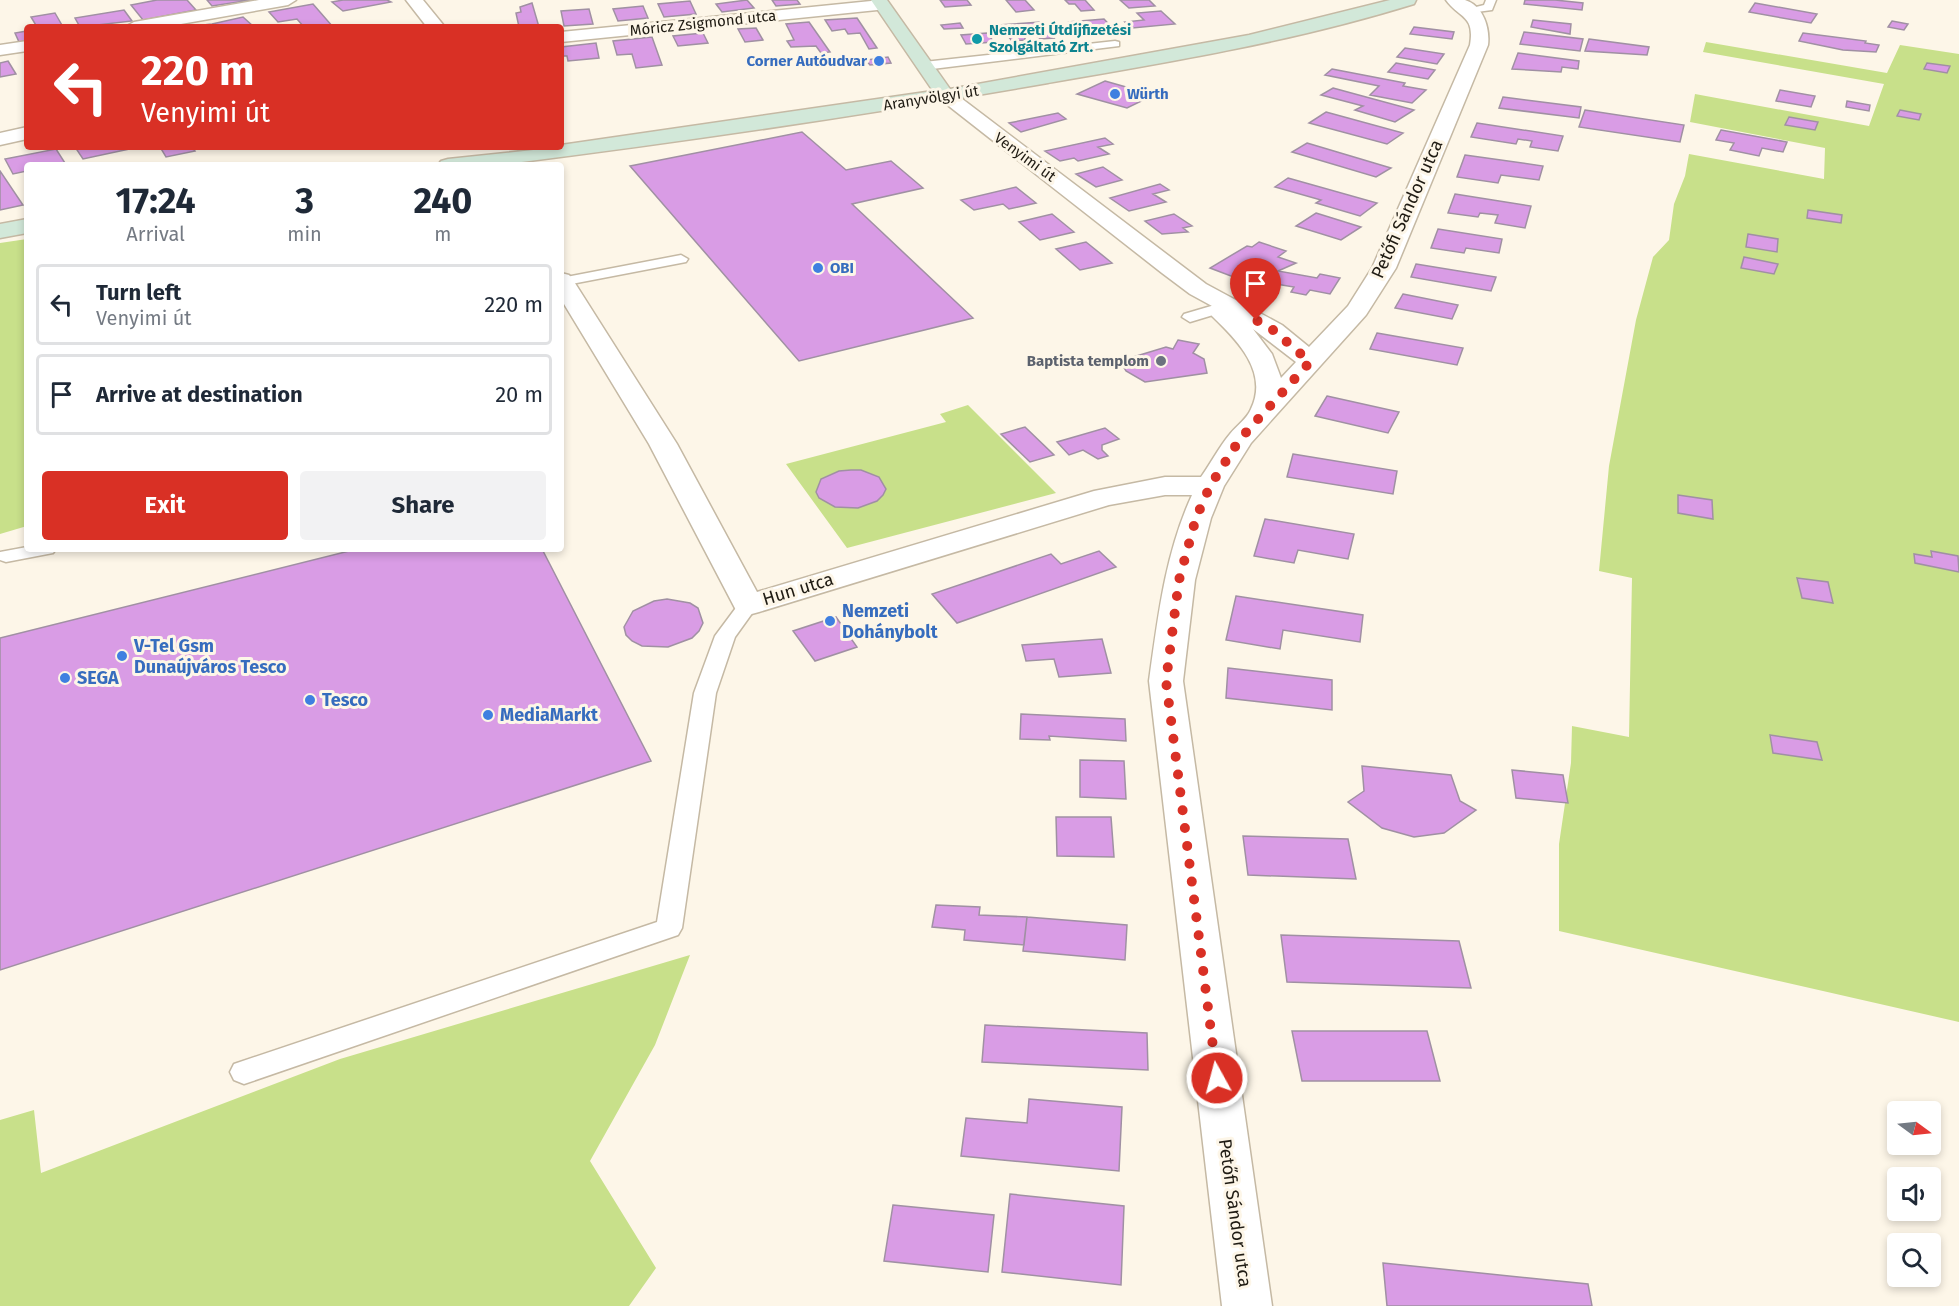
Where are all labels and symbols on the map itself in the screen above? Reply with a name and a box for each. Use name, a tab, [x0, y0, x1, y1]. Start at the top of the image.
street label: Móricz Zsigmond utca	[629, 6, 777, 40]
place label: Nemzeti Útdíjfizetési Szolgáltató Zrt.	[989, 21, 1131, 56]
marker: Nemzeti Útdíjfizetési Szolgáltató Zrt.	[970, 32, 984, 46]
place label: Corner Autóudvar	[747, 52, 868, 70]
marker: Corner Autóudvar	[872, 54, 886, 68]
street label: Aranyvölgyi út	[882, 82, 980, 114]
place label: Würth	[1127, 85, 1169, 103]
marker: Würth	[1108, 87, 1122, 101]
street label: Venyimi út	[991, 129, 1060, 186]
street label: Petőfi Sándor utca	[1367, 136, 1447, 282]
pin	[1230, 258, 1281, 320]
place label: OBI	[830, 259, 854, 277]
marker: OBI	[811, 261, 825, 275]
place label: Baptista templom	[1027, 352, 1149, 370]
marker: Baptista templom	[1154, 354, 1168, 368]
street label: Hun utca	[760, 568, 836, 610]
place label: Nemzeti Dohánybolt	[842, 600, 939, 643]
marker: Nemzeti Dohánybolt	[823, 614, 837, 628]
place label: V-Tel Gsm Dunaújváros Tesco	[133, 635, 287, 678]
marker: V-Tel Gsm Dunaújváros Tesco	[115, 649, 129, 663]
place label: SEGA	[77, 667, 119, 689]
marker: SEGA	[58, 671, 72, 685]
place label: Tesco	[322, 689, 368, 711]
marker: Tesco	[303, 693, 317, 707]
place label: MediaMarkt	[500, 704, 599, 726]
marker: MediaMarkt	[481, 708, 495, 722]
position arrow	[1185, 1046, 1249, 1110]
north arrow	[1887, 1101, 1941, 1155]
street label: Petőfi Sándor utca	[1214, 1137, 1256, 1289]

